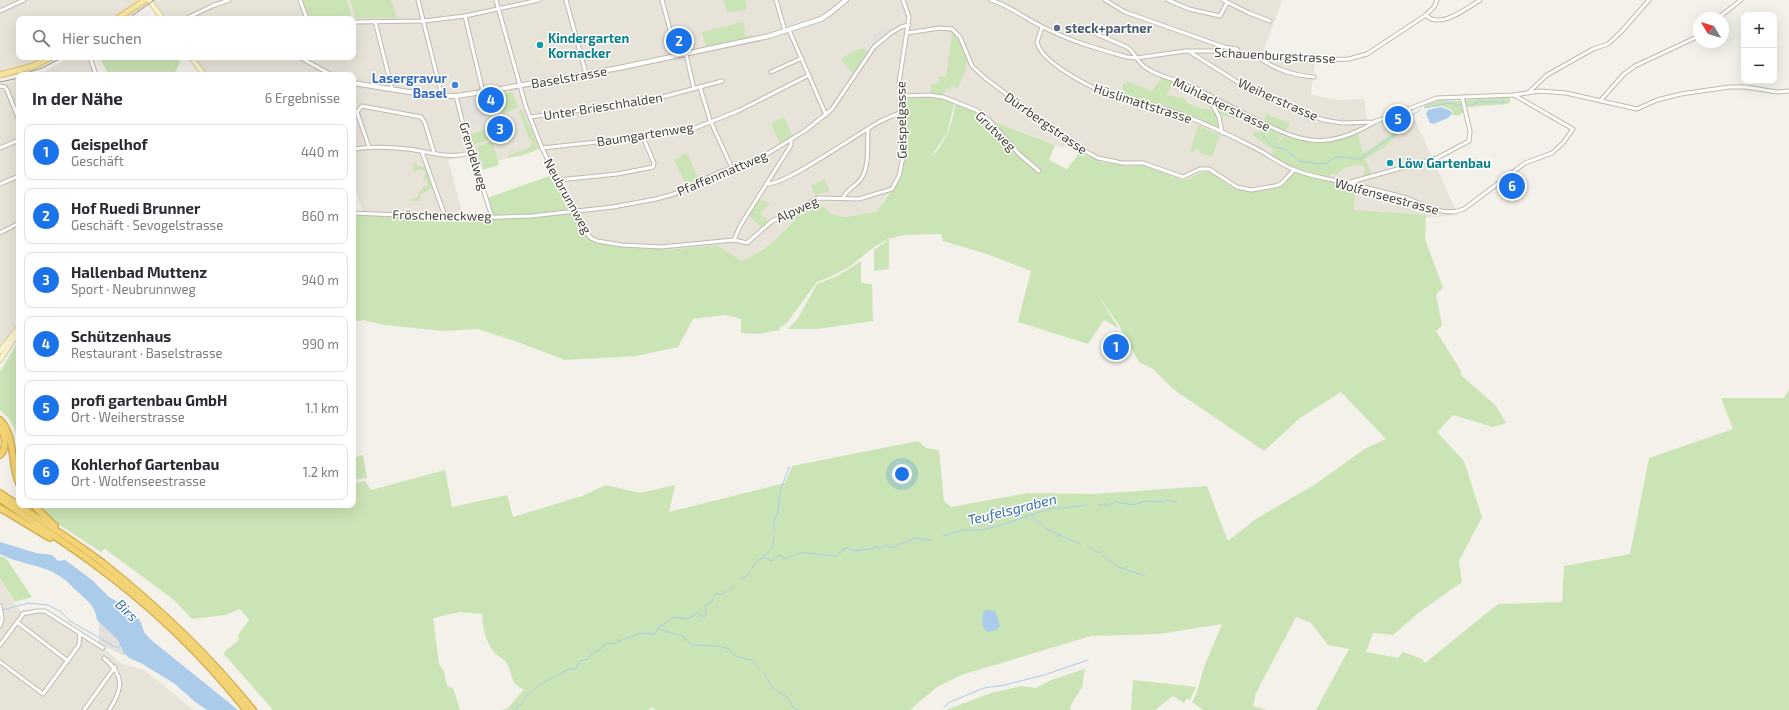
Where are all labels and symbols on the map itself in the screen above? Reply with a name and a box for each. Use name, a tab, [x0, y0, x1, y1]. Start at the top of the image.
north arrow	[1693, 12, 1729, 48]
place label: steck+partner	[1065, 20, 1153, 36]
marker: steck+partner	[1052, 23, 1062, 33]
pin: 2	[666, 26, 692, 56]
place label: Kindergarten Kornacker	[548, 30, 629, 61]
marker: Kindergarten Kornacker	[535, 40, 545, 50]
street label: Schauenburgstrasse	[1214, 44, 1336, 66]
street label: Baselstrasse	[530, 62, 608, 92]
place label: Lasergravur Basel	[372, 70, 448, 101]
street label: Mühlackerstrasse	[1171, 73, 1273, 135]
street label: Weiherstrasse	[1235, 74, 1321, 124]
marker: Lasergravur Basel	[450, 80, 460, 90]
street label: Hüslimattstrasse	[1092, 80, 1194, 126]
street label: Geispelgasse	[892, 81, 910, 159]
pin: 4	[478, 85, 504, 115]
street label: Unter Brieschhalden	[542, 89, 664, 123]
street label: Dürrbergstrasse	[1002, 89, 1090, 157]
pin: 5	[1385, 104, 1411, 134]
street label: Grutweg	[972, 107, 1020, 155]
pin: 3	[487, 114, 513, 144]
street label: Baumgartenweg	[595, 118, 695, 150]
street label: Grendelweg	[456, 120, 492, 192]
street label: Pfaffenmattweg	[674, 147, 770, 199]
place label: Löw Gartenbau	[1398, 155, 1491, 171]
street label: Neubrunnweg	[541, 156, 595, 236]
marker: Löw Gartenbau	[1385, 158, 1395, 168]
pin: 6	[1499, 171, 1525, 201]
street label: Wolfenseestrasse	[1333, 174, 1441, 218]
street label: Alpweg	[774, 192, 820, 226]
street label: Fröscheneckweg	[392, 206, 492, 224]
pin: 1	[1103, 332, 1129, 362]
your location	[892, 464, 912, 484]
water label: Teufelsgraben	[966, 490, 1058, 528]
water label: Birs	[112, 595, 142, 625]

